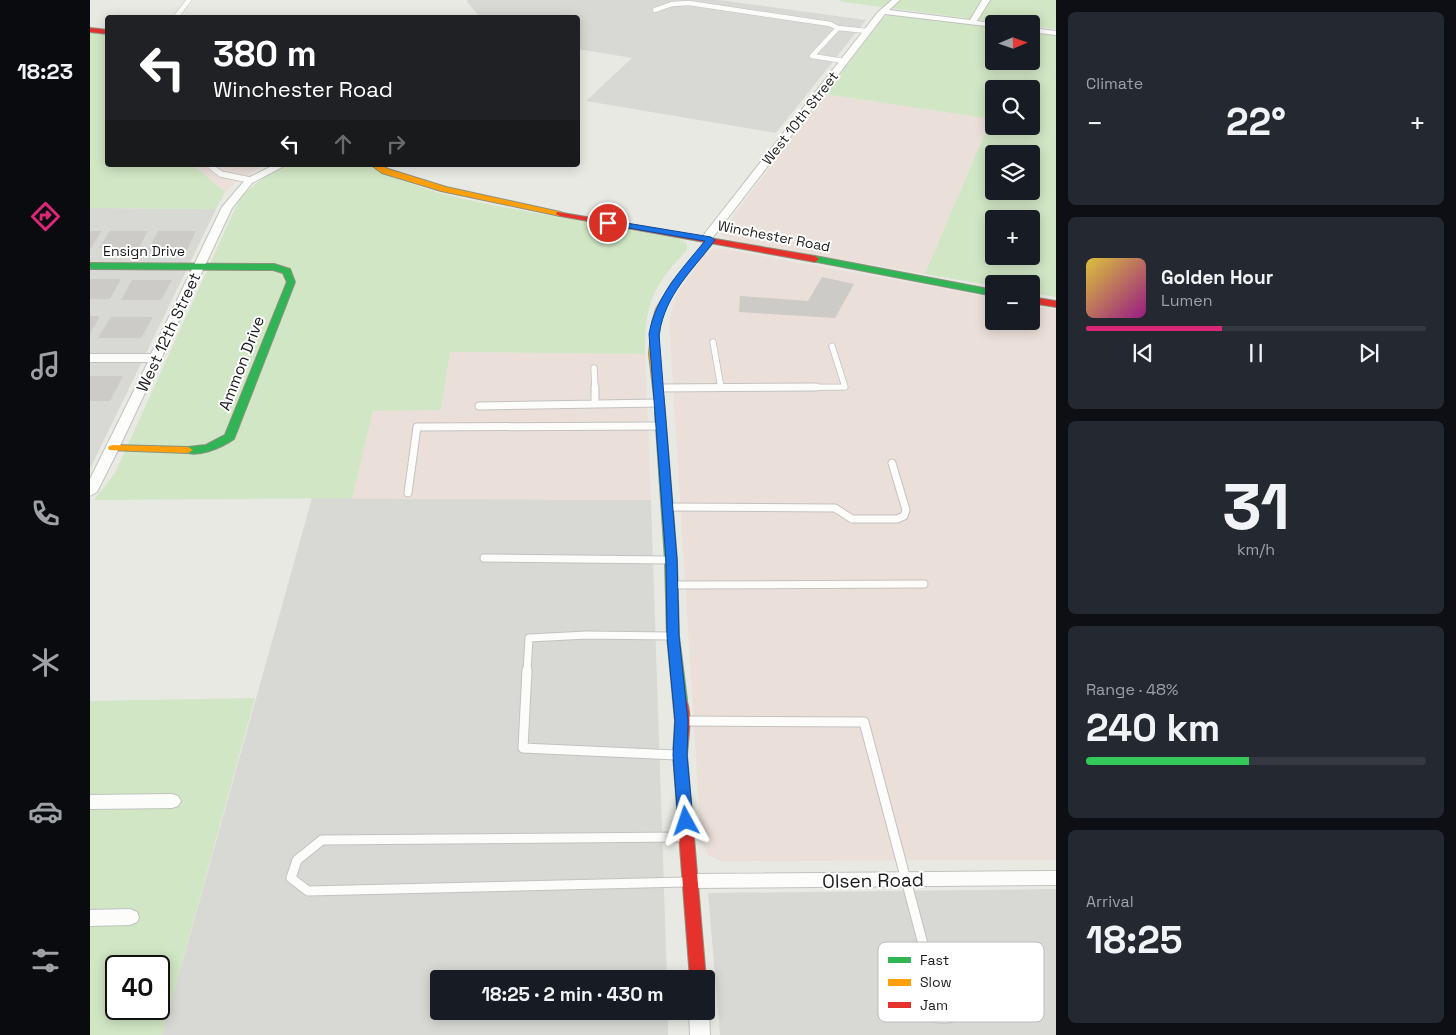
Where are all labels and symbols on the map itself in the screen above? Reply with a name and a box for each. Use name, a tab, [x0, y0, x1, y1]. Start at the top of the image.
north arrow	[985, 15, 1040, 70]
street label: West 10th Street	[758, 68, 842, 168]
pin	[587, 202, 629, 244]
street label: Winchester Road	[716, 216, 832, 256]
street label: Ensign Drive	[103, 242, 185, 260]
street label: West 12th Street	[132, 269, 205, 395]
street label: Ammon Drive	[214, 313, 269, 414]
position arrow	[659, 794, 711, 846]
street label: Olsen Road	[822, 867, 924, 894]
legend	[878, 942, 1044, 1022]
text: Fast	[920, 951, 949, 969]
speed limit sign: 40	[105, 955, 170, 1020]
text: Slow	[920, 973, 952, 991]
text: Jam	[920, 996, 948, 1014]

